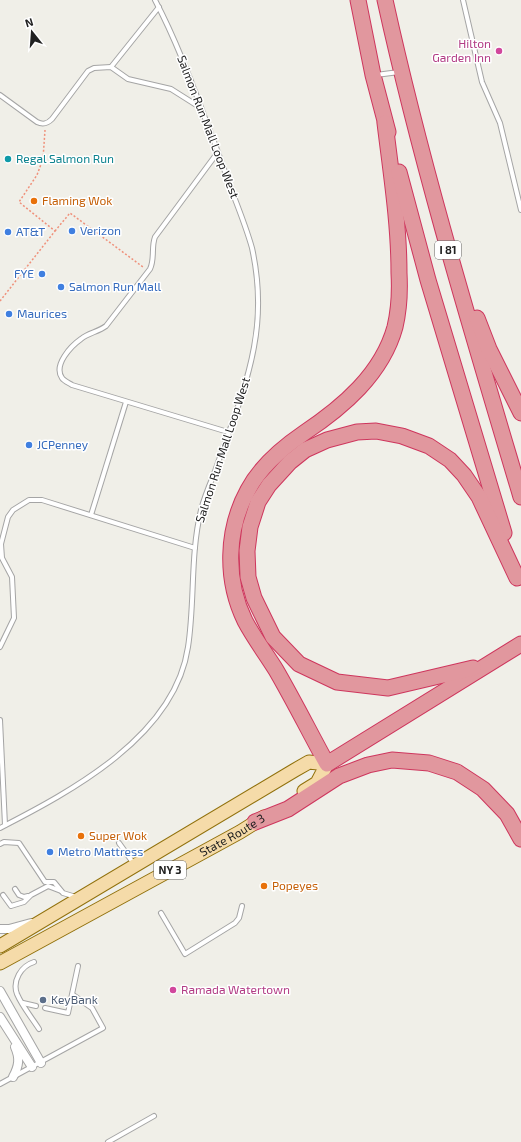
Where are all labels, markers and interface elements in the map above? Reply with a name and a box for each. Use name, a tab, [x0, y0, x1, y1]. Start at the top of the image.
north arrow	[12, 12, 52, 52]
text: N	[23, 15, 35, 29]
place label: Hilton Garden Inn	[432, 36, 491, 64]
marker: Hilton Garden Inn	[494, 46, 504, 56]
street label: Salmon Run Mall Loop West	[175, 53, 243, 200]
place label: Regal Salmon Run	[16, 151, 114, 165]
marker: Regal Salmon Run	[3, 154, 13, 164]
place label: Flaming Wok	[42, 193, 112, 207]
marker: Flaming Wok	[29, 196, 39, 206]
place label: Verizon	[80, 223, 121, 237]
place label: AT&T	[16, 224, 45, 238]
marker: Verizon	[67, 226, 77, 236]
marker: AT&T	[3, 227, 13, 237]
road number: I 81	[435, 241, 461, 259]
place label: FYE	[14, 266, 34, 280]
marker: FYE	[37, 269, 47, 279]
place label: Salmon Run Mall	[69, 279, 161, 293]
marker: Salmon Run Mall	[56, 282, 66, 292]
place label: Maurices	[17, 306, 67, 320]
marker: Maurices	[4, 309, 14, 319]
street label: Salmon Run Mall Loop West	[192, 375, 252, 524]
place label: JCPenney	[37, 437, 89, 451]
marker: JCPenney	[24, 440, 34, 450]
street label: State Route 3	[197, 810, 267, 859]
place label: Super Wok	[89, 828, 147, 842]
marker: Super Wok	[76, 831, 86, 841]
place label: Metro Mattress	[58, 844, 143, 858]
marker: Metro Mattress	[45, 847, 55, 857]
road number: NY 3	[154, 861, 186, 879]
place label: Popeyes	[272, 878, 318, 892]
marker: Popeyes	[259, 881, 269, 891]
place label: Ramada Watertown	[181, 982, 290, 996]
marker: Ramada Watertown	[168, 985, 178, 995]
place label: KeyBank	[51, 992, 98, 1006]
marker: KeyBank	[38, 995, 48, 1005]

